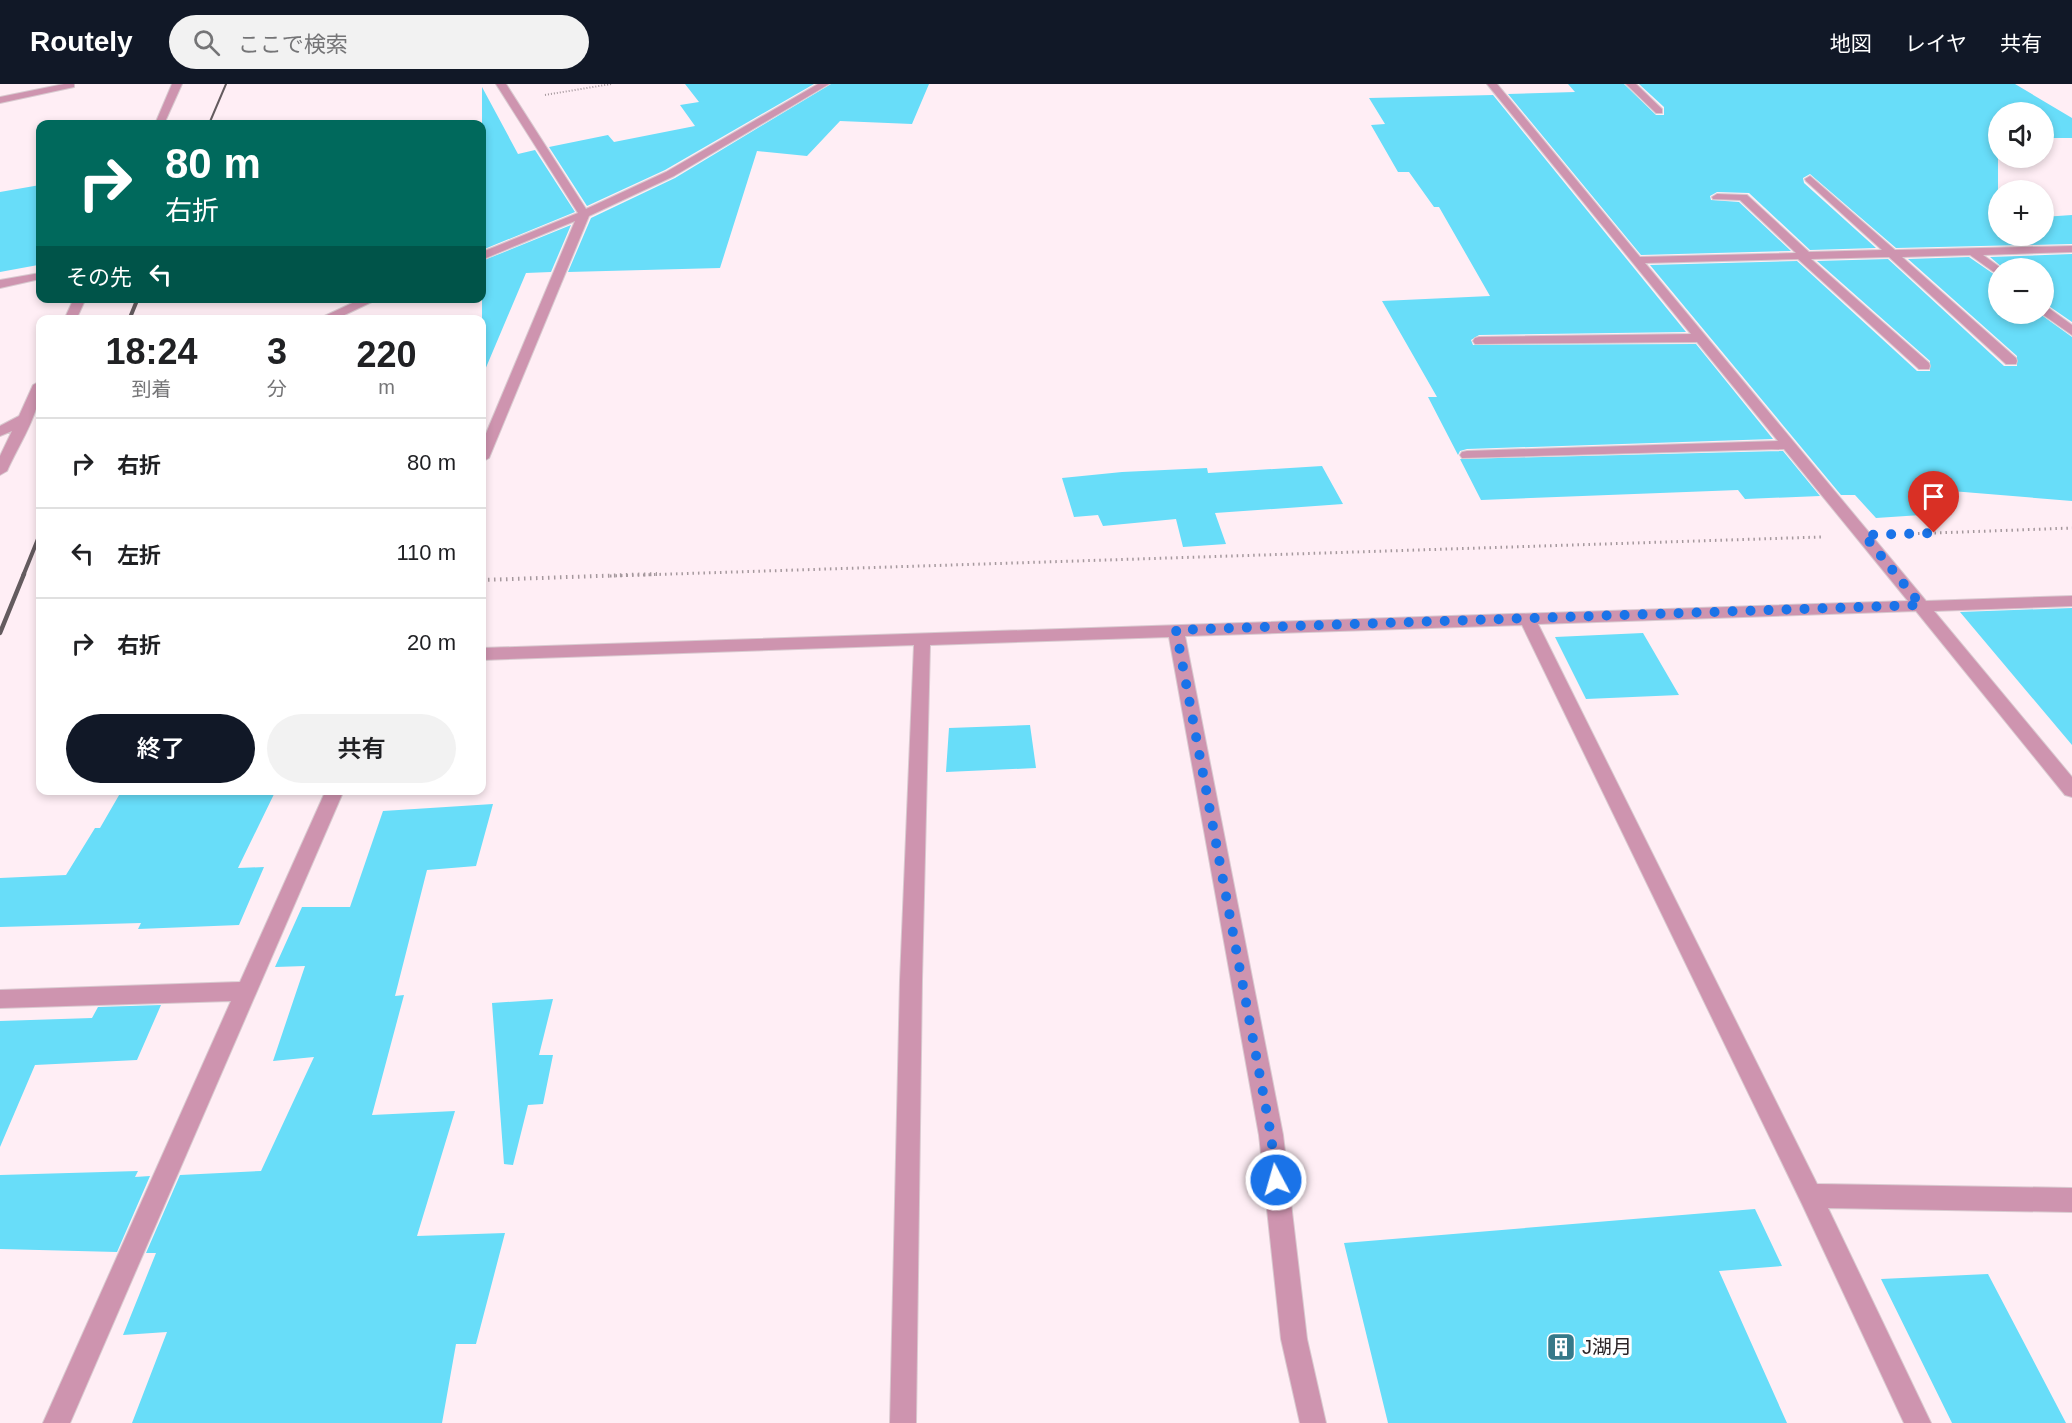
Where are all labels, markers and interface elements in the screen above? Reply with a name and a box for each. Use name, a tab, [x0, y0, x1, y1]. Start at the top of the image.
search box	[169, 15, 589, 69]
text: Routely	[30, 26, 133, 57]
icon: search	[190, 26, 223, 59]
text: ここで検索	[238, 32, 348, 57]
text: 地図	[1830, 32, 1872, 55]
text: レイヤ	[1905, 32, 1967, 55]
text: 共有	[2000, 32, 2042, 55]
map controls	[1988, 102, 2054, 324]
button: sound	[1988, 102, 2054, 168]
text: 80 m	[165, 140, 261, 187]
icon: right	[66, 144, 144, 222]
button: +	[1988, 180, 2054, 246]
text: 右折	[165, 196, 219, 226]
icon: left	[144, 258, 177, 291]
button: −	[1988, 258, 2054, 324]
text: その先	[66, 265, 132, 290]
text: 18:24	[105, 331, 198, 372]
text: 3	[267, 331, 287, 372]
text: 220	[356, 334, 417, 375]
text: m	[378, 376, 395, 398]
text: 到着	[131, 378, 171, 400]
text: 分	[267, 378, 287, 400]
icon: right	[66, 447, 99, 480]
text: 80 m	[407, 450, 456, 475]
text: 右折	[117, 453, 161, 478]
pin	[1908, 471, 1959, 533]
icon: arrive	[1917, 480, 1950, 513]
icon: left	[66, 537, 99, 570]
text: 110 m	[396, 540, 456, 565]
text: 左折	[117, 543, 161, 568]
icon: right	[66, 627, 99, 660]
text: 20 m	[407, 630, 456, 655]
text: 右折	[117, 633, 161, 658]
button: 終了	[66, 714, 255, 783]
button: 共有	[267, 714, 456, 783]
position arrow	[1244, 1148, 1308, 1212]
building icon: J湖月	[1545, 1331, 1577, 1363]
place label: J湖月	[1582, 1336, 1632, 1358]

